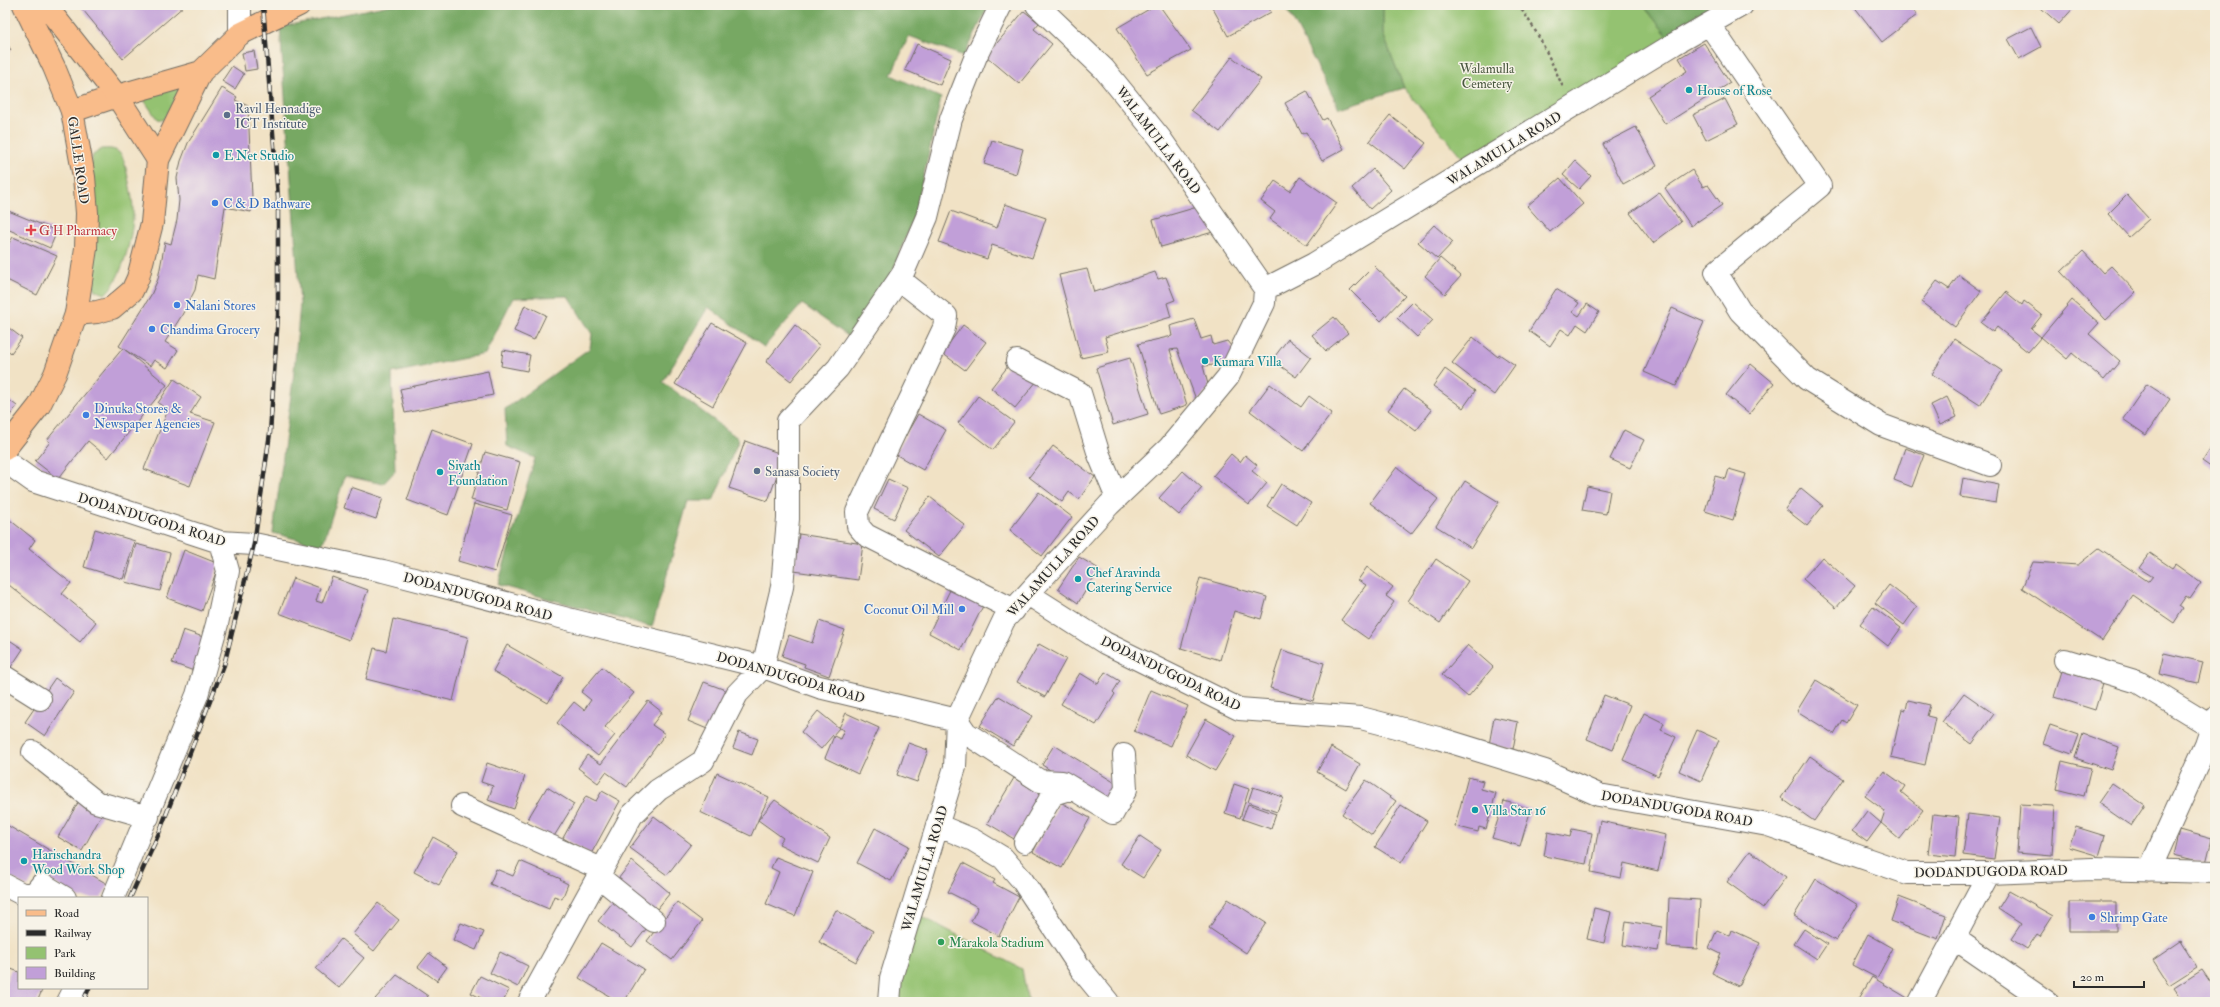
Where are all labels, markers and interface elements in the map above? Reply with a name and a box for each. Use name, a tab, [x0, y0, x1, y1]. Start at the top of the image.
park label: Walamulla Cemetery	[1459, 61, 1515, 93]
street label: WALAMULLA ROAD	[1112, 83, 1204, 198]
place label: House of Rose	[1697, 83, 1772, 99]
marker: House of Rose	[1684, 85, 1694, 95]
place label: Ravil Hennadige ICT Institute	[235, 101, 322, 132]
street label: WALAMULLA ROAD	[1444, 108, 1565, 190]
marker: Ravil Hennadige ICT Institute	[222, 110, 232, 120]
street label: GALLE ROAD	[64, 115, 92, 205]
place label: E Net Studio	[224, 148, 294, 164]
marker: E Net Studio	[211, 150, 221, 160]
place label: C & D Bathware	[223, 196, 311, 212]
marker: C & D Bathware	[210, 198, 220, 208]
place label: G H Pharmacy	[39, 223, 117, 240]
marker: G H Pharmacy	[26, 225, 36, 235]
place label: Nalani Stores	[185, 298, 256, 314]
marker: Nalani Stores	[172, 300, 182, 310]
place label: Chandima Grocery	[160, 322, 260, 339]
marker: Chandima Grocery	[147, 324, 157, 334]
place label: Kumara Villa	[1213, 354, 1282, 370]
marker: Kumara Villa	[1200, 356, 1210, 366]
place label: Dinuka Stores & Newspaper Agencies	[94, 401, 201, 433]
marker: Dinuka Stores & Newspaper Agencies	[81, 410, 91, 420]
place label: Siyath Foundation	[448, 458, 508, 489]
place label: Sanasa Society	[765, 464, 840, 481]
marker: Sanasa Society	[752, 466, 762, 476]
marker: Siyath Foundation	[435, 467, 445, 477]
street label: DODANDUGODA ROAD	[76, 490, 228, 550]
street label: WALAMULLA ROAD	[1003, 513, 1103, 621]
place label: Chef Aravinda Catering Service	[1086, 565, 1172, 596]
street label: DODANDUGODA ROAD	[401, 569, 554, 625]
marker: Chef Aravinda Catering Service	[1073, 574, 1083, 584]
place label: Coconut Oil Mill	[864, 602, 955, 618]
marker: Coconut Oil Mill	[957, 604, 967, 614]
street label: DODANDUGODA ROAD	[1098, 633, 1243, 715]
street label: DODANDUGODA ROAD	[715, 649, 867, 707]
street label: DODANDUGODA ROAD	[1600, 788, 1754, 830]
place label: Villa Star 16	[1483, 803, 1547, 819]
street label: WALAMULLA ROAD	[898, 804, 952, 934]
marker: Villa Star 16	[1470, 805, 1480, 815]
place label: Harischandra Wood Work Shop	[31, 847, 125, 879]
marker: Harischandra Wood Work Shop	[19, 856, 29, 866]
street label: DODANDUGODA ROAD	[1914, 863, 2068, 881]
legend	[18, 897, 148, 989]
text: Road	[54, 906, 79, 921]
place label: Shrimp Gate	[2100, 910, 2168, 927]
marker: Shrimp Gate	[2087, 912, 2097, 922]
text: Railway	[54, 926, 92, 941]
place label: Marakola Stadium	[949, 935, 1044, 951]
marker: Marakola Stadium	[936, 937, 946, 947]
text: Park	[54, 946, 76, 961]
scale bar	[2074, 963, 2144, 989]
text: Building	[54, 966, 97, 981]
text: 20 m	[2080, 970, 2105, 985]

